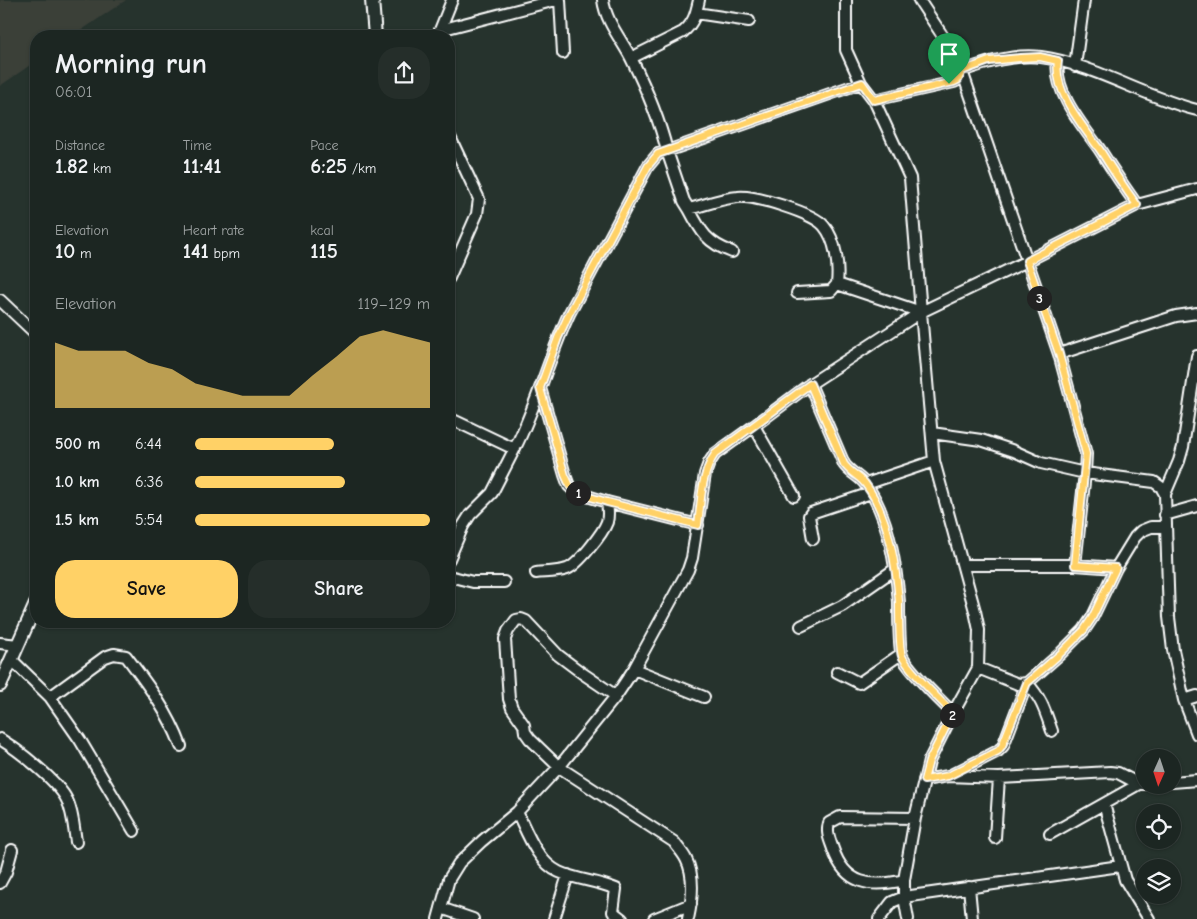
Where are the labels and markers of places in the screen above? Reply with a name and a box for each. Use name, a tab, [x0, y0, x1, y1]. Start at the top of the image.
pin	[928, 33, 970, 84]
pin: 3	[1026, 286, 1052, 310]
pin: 1	[566, 480, 590, 506]
pin: 2	[940, 702, 964, 728]

